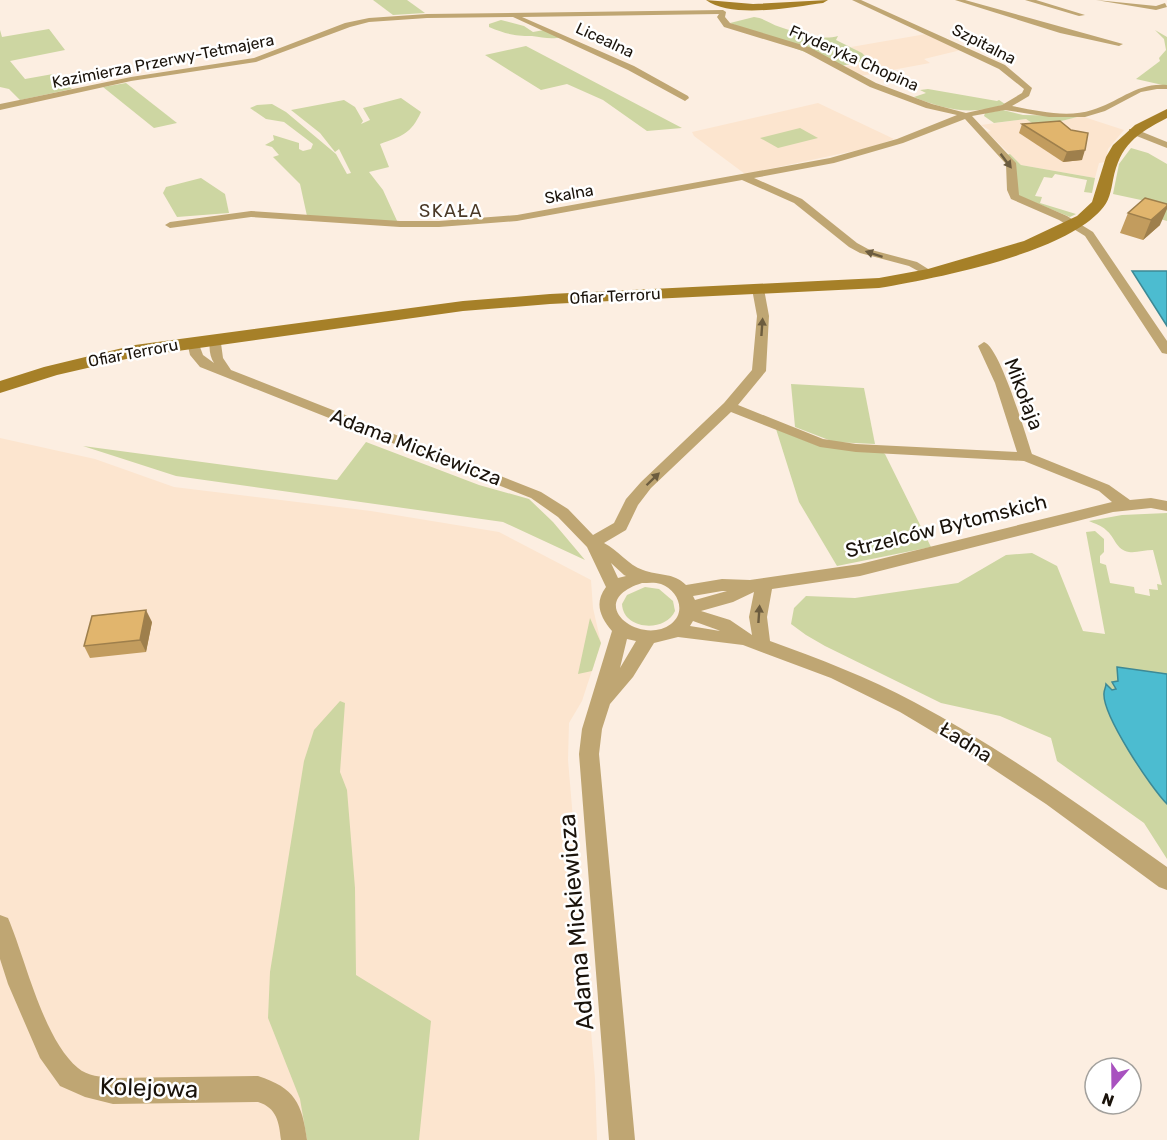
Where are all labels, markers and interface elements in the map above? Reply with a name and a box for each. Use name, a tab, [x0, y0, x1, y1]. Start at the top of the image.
street label: Licealna	[573, 18, 637, 62]
street label: Szpitalna	[949, 20, 1019, 68]
street label: Fryderyka Chopina	[786, 21, 922, 95]
street label: Kazimierza Przerwy-Tetmajera	[50, 30, 276, 92]
one-way arrow	[1000, 153, 1012, 169]
street label: Skalna	[543, 180, 595, 208]
district label: SKAŁA	[419, 200, 483, 222]
one-way arrow	[865, 249, 883, 258]
street label: Ofiar Terroru	[569, 284, 661, 308]
one-way arrow	[757, 318, 767, 337]
street label: Ofiar Terroru	[86, 335, 180, 371]
street label: Mikołaja	[999, 355, 1049, 433]
street label: Adama Mickiewicza	[327, 403, 505, 491]
one-way arrow	[645, 472, 659, 486]
street label: Strzelców Bytomskich	[843, 489, 1049, 563]
one-way arrow	[754, 605, 763, 624]
street label: Ładna	[935, 717, 997, 767]
street label: Adama Mickiewicza	[553, 813, 599, 1031]
north arrow	[1083, 1056, 1143, 1116]
street label: Kolejowa	[99, 1072, 199, 1104]
text: N	[1099, 1089, 1117, 1111]

